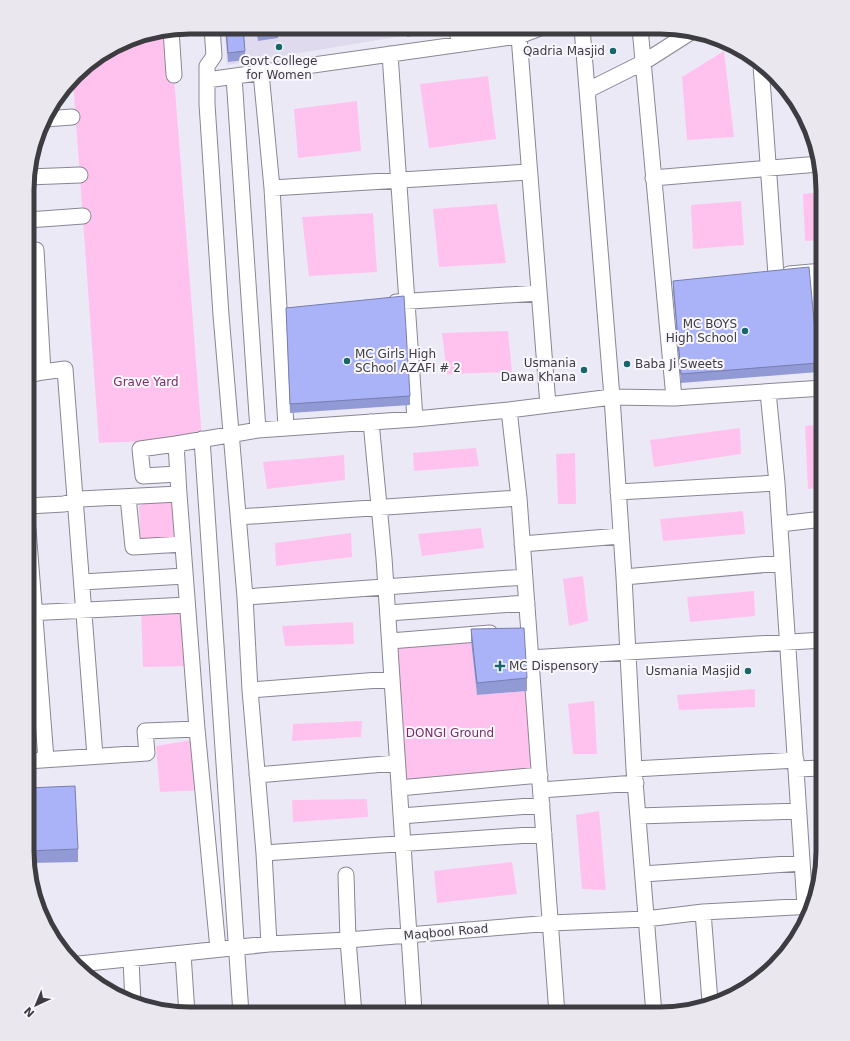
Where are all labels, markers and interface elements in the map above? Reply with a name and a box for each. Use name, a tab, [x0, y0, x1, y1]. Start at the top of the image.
marker: Govt College for Women	[274, 42, 284, 52]
place label: Qadria Masjid	[523, 44, 605, 58]
marker: Qadria Masjid	[608, 46, 618, 56]
place label: Govt College for Women	[240, 54, 318, 82]
place label: MC BOYS High School	[666, 317, 737, 345]
marker: MC BOYS High School	[740, 326, 750, 336]
place label: MC Girls High SChool AZAFI # 2	[355, 347, 461, 375]
marker: MC Girls High SChool AZAFI # 2	[342, 356, 352, 366]
place label: Usmania Dawa Khana	[501, 356, 576, 384]
place label: Baba Ji Sweets	[635, 357, 723, 371]
marker: Baba Ji Sweets	[622, 359, 632, 369]
marker: Usmania Dawa Khana	[579, 365, 589, 375]
park label: Grave Yard	[113, 375, 179, 389]
place label: MC Dispensory	[509, 659, 599, 673]
marker: MC Dispensory	[494, 660, 506, 672]
place label: Usmania Masjid	[646, 664, 740, 678]
marker: Usmania Masjid	[743, 666, 753, 676]
park label: DONGI Ground	[406, 726, 494, 740]
street label: Maqbool Road	[403, 921, 489, 943]
north arrow	[16, 985, 56, 1025]
text: N	[22, 1004, 37, 1020]

